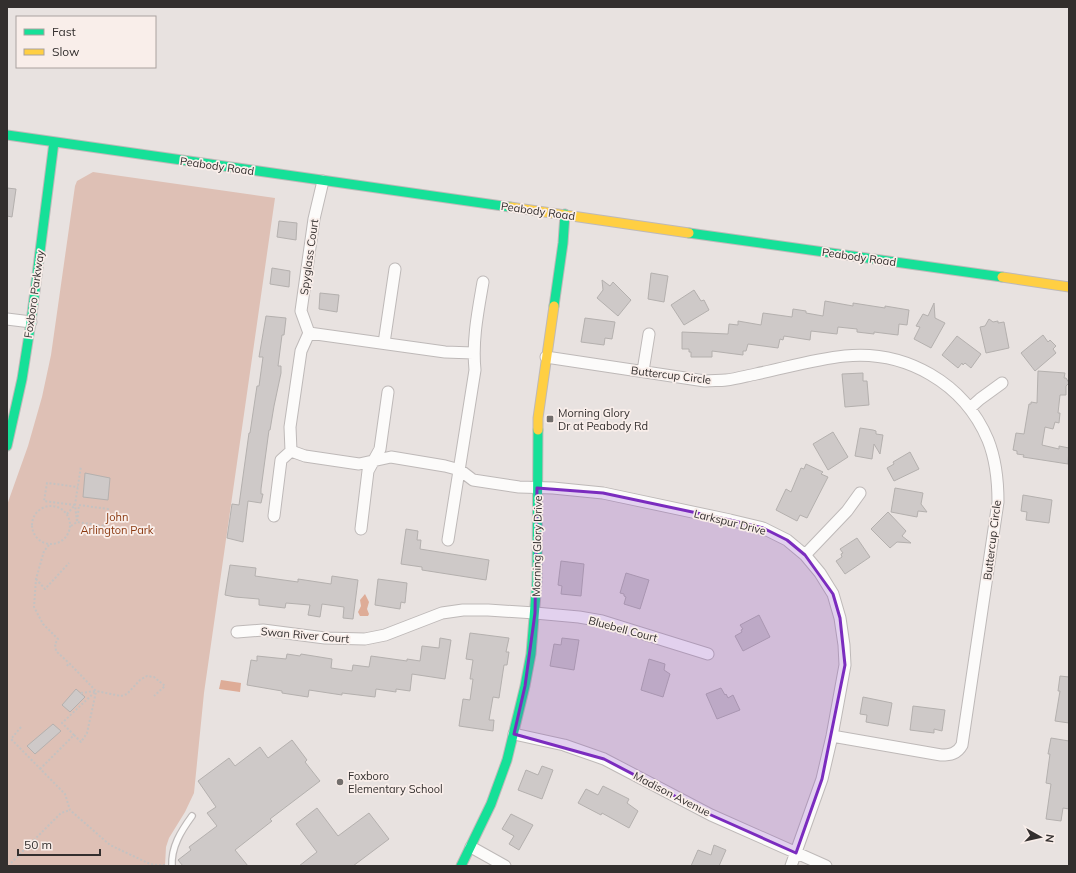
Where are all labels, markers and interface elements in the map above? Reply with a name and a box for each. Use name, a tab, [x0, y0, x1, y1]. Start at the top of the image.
legend	[16, 16, 156, 68]
text: Fast	[52, 24, 76, 39]
text: Slow	[52, 44, 80, 59]
street label: Peabody Road	[179, 154, 255, 178]
street label: Peabody Road	[500, 199, 576, 223]
street label: Spyglass Court	[297, 218, 321, 296]
street label: Peabody Road	[821, 245, 897, 269]
street label: Foxboro Parkway	[21, 249, 47, 339]
street label: Buttercup Circle	[630, 363, 712, 387]
place label: Morning Glory Dr at Peabody Rd	[558, 406, 648, 433]
marker: Morning Glory Dr at Peabody Rd	[545, 414, 555, 424]
street label: Morning Glory Drive	[529, 495, 545, 597]
street label: Buttercup Circle	[980, 499, 1004, 581]
street label: Larkspur Drive	[692, 506, 768, 538]
park label: John Arlington Park	[81, 510, 154, 537]
street label: Bluebell Court	[587, 613, 659, 645]
street label: Swan River Court	[260, 624, 350, 646]
place label: Foxboro Elementary School	[348, 769, 443, 796]
street label: Madison Avenue	[631, 769, 713, 819]
marker: Foxboro Elementary School	[335, 777, 345, 787]
north arrow	[1020, 817, 1060, 857]
scale bar	[18, 831, 100, 857]
text: N	[1042, 833, 1057, 843]
text: 50 m	[24, 837, 52, 852]

